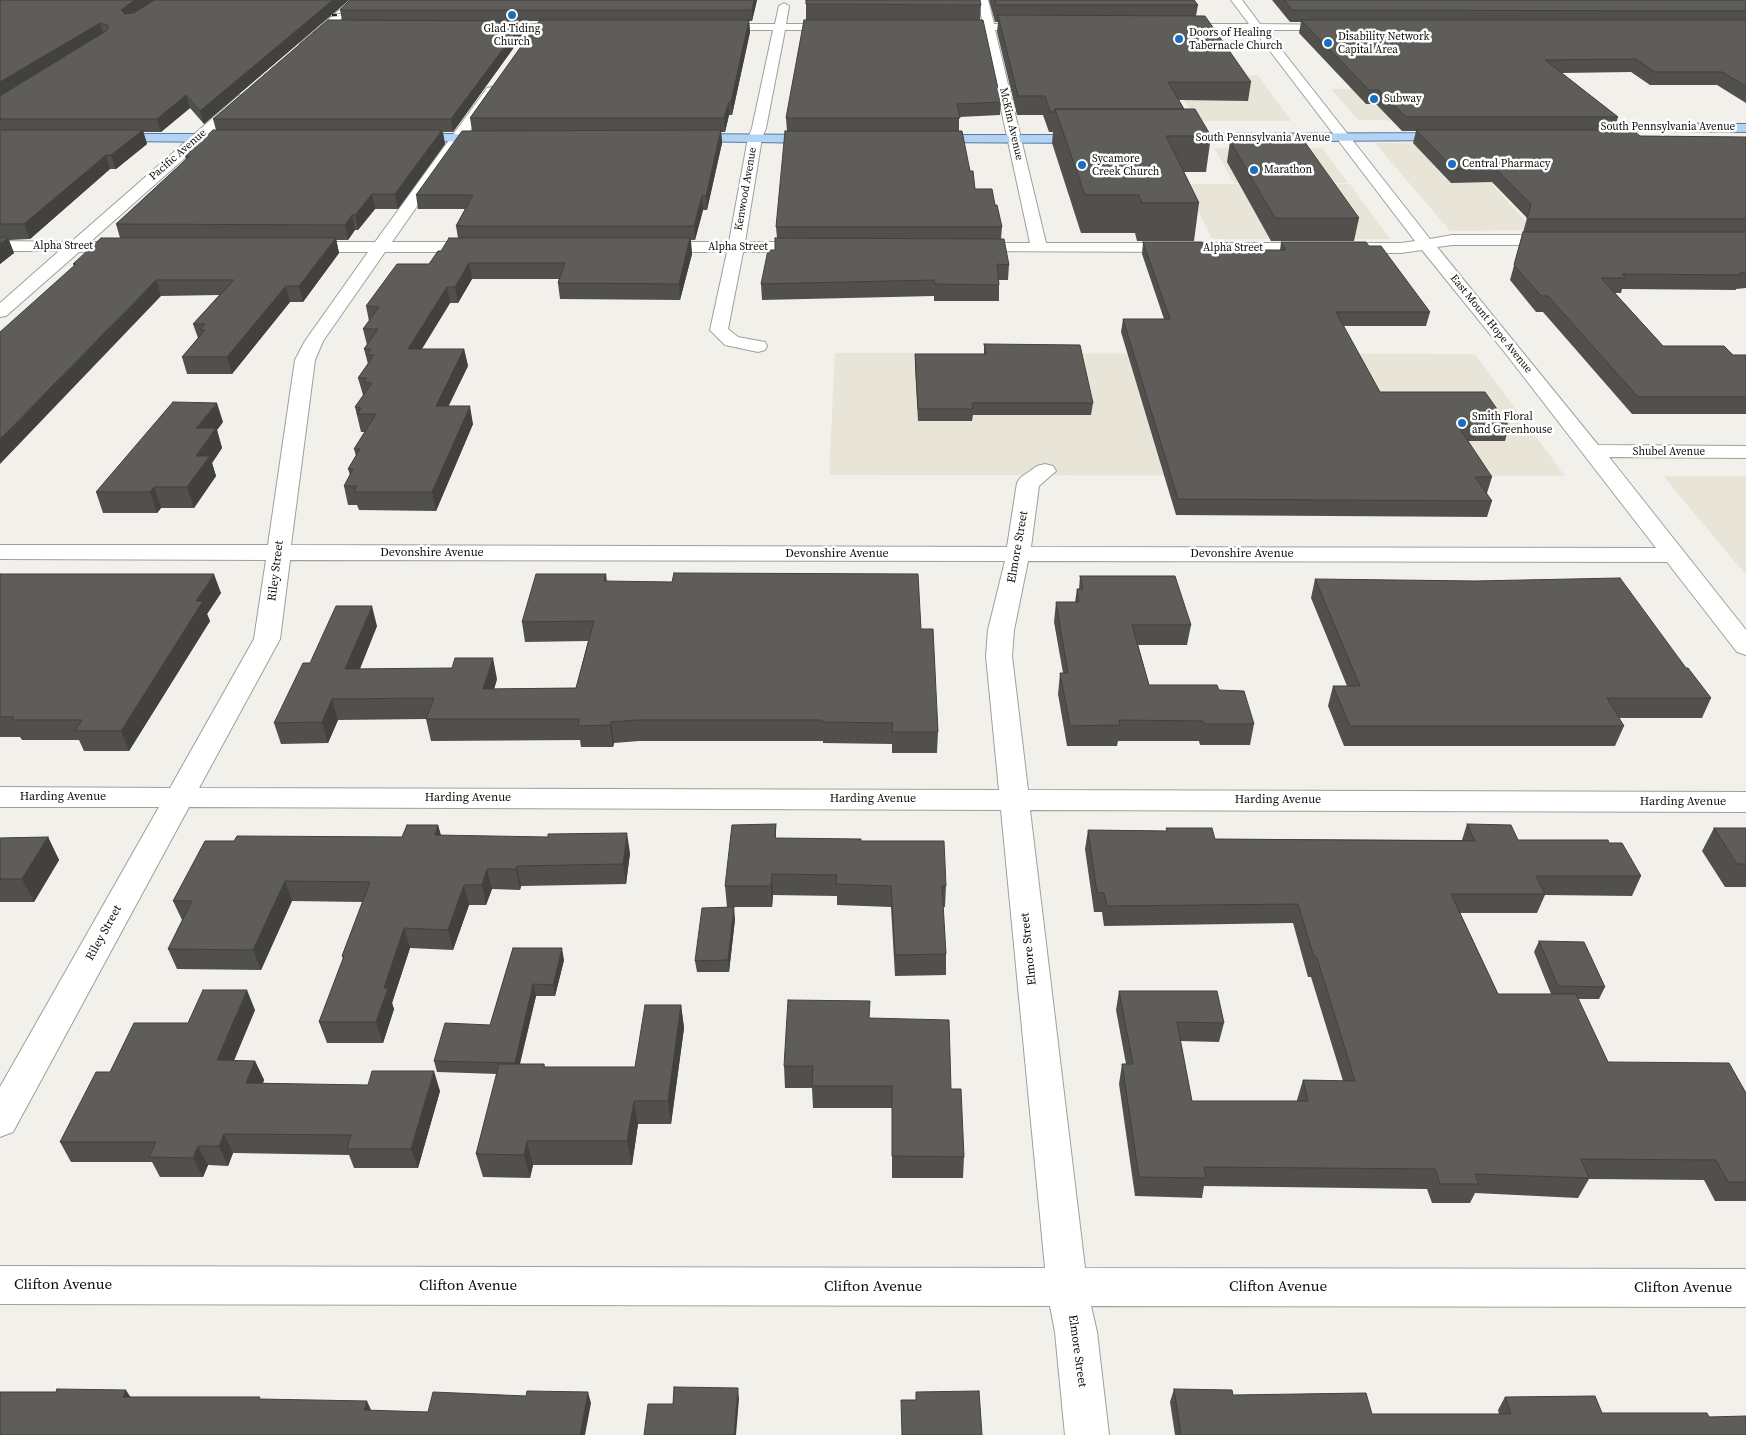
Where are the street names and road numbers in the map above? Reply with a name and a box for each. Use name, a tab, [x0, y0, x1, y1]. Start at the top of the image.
street label: McKim Avenue	[996, 86, 1026, 162]
street label: South Pennsylvania Avenue	[1601, 120, 1735, 134]
street label: Pacific Avenue	[147, 127, 209, 183]
street label: South Pennsylvania Avenue	[1196, 131, 1330, 145]
street label: Kenwood Avenue	[732, 146, 760, 232]
street label: Alpha Street	[33, 239, 93, 253]
street label: Alpha Street	[708, 240, 768, 254]
street label: Alpha Street	[1203, 241, 1263, 255]
street label: East Mount Hope Avenue	[1447, 272, 1535, 376]
street label: Shubel Avenue	[1633, 445, 1705, 459]
street label: Elmore Street	[1005, 510, 1031, 584]
street label: Riley Street	[265, 540, 287, 602]
street label: Devonshire Avenue	[380, 546, 484, 560]
street label: Devonshire Avenue	[785, 547, 889, 561]
street label: Devonshire Avenue	[1190, 547, 1294, 561]
street label: Harding Avenue	[20, 790, 106, 804]
street label: Harding Avenue	[425, 791, 511, 805]
street label: Harding Avenue	[830, 792, 916, 806]
street label: Harding Avenue	[1235, 793, 1321, 807]
street label: Harding Avenue	[1640, 795, 1726, 809]
street label: Riley Street	[83, 903, 125, 963]
street label: Elmore Street	[1018, 912, 1040, 986]
street label: Clifton Avenue	[14, 1276, 112, 1294]
street label: Clifton Avenue	[419, 1277, 517, 1295]
street label: Clifton Avenue	[824, 1278, 922, 1296]
street label: Clifton Avenue	[1229, 1278, 1327, 1296]
street label: Clifton Avenue	[1634, 1279, 1732, 1297]
street label: Elmore Street	[1065, 1314, 1089, 1388]

